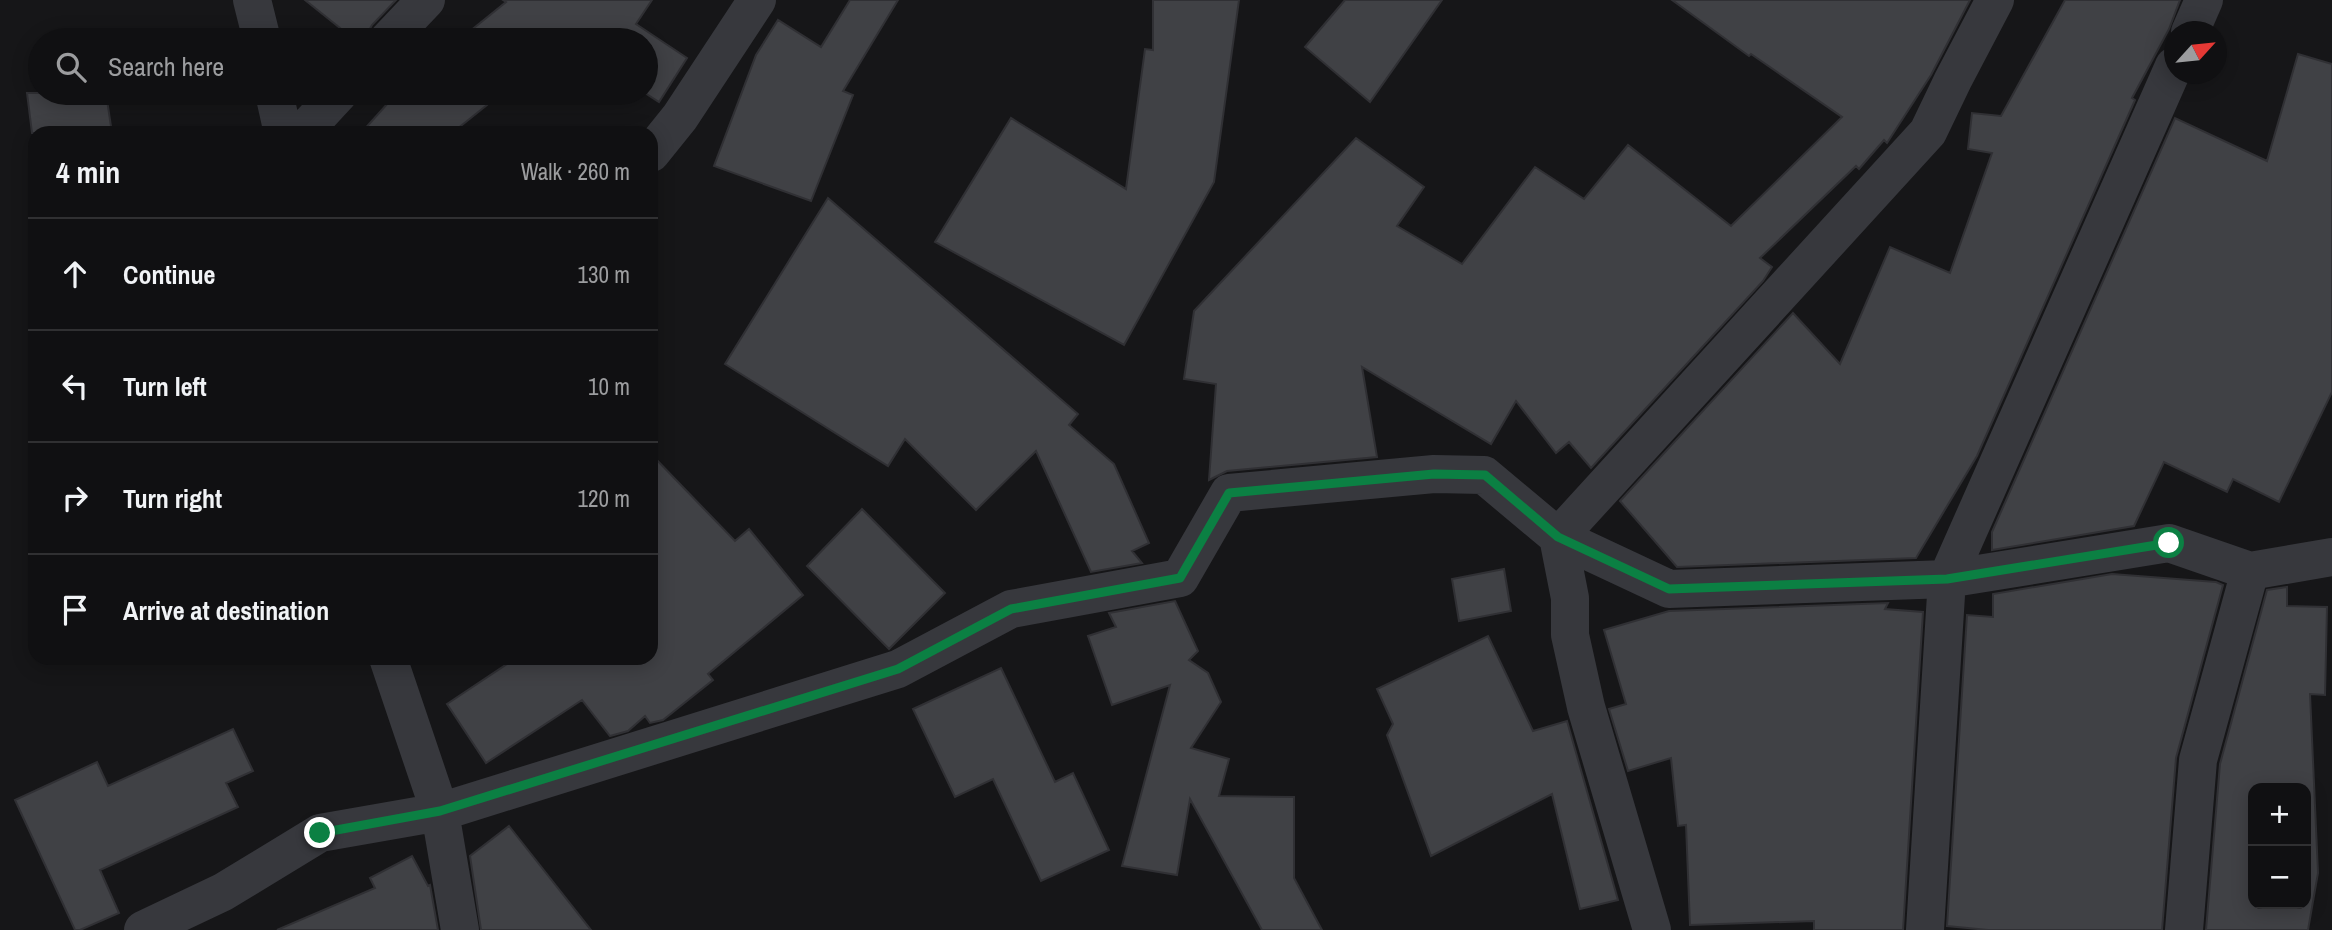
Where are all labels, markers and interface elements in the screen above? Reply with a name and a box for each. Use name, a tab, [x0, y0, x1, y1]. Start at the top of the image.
north arrow	[2164, 21, 2227, 84]
search box	[28, 28, 658, 105]
icon: search	[52, 48, 90, 86]
text: Search here	[108, 49, 224, 84]
text: 4 min	[56, 152, 120, 192]
text: Walk · 260 m	[521, 156, 630, 187]
icon: ahead	[56, 255, 94, 293]
text: Continue	[123, 257, 215, 292]
text: 130 m	[578, 259, 630, 290]
icon: left	[56, 367, 94, 405]
text: Turn left	[123, 369, 207, 404]
text: 10 m	[588, 371, 630, 402]
icon: right	[56, 479, 94, 517]
text: Turn right	[123, 481, 222, 516]
text: 120 m	[578, 483, 630, 514]
route start	[2153, 527, 2184, 558]
icon: arrive	[56, 591, 94, 629]
text: Arrive at destination	[123, 593, 329, 628]
map controls	[2248, 783, 2311, 909]
button: +	[2248, 783, 2311, 846]
route end	[304, 817, 335, 848]
button: −	[2248, 846, 2311, 909]

